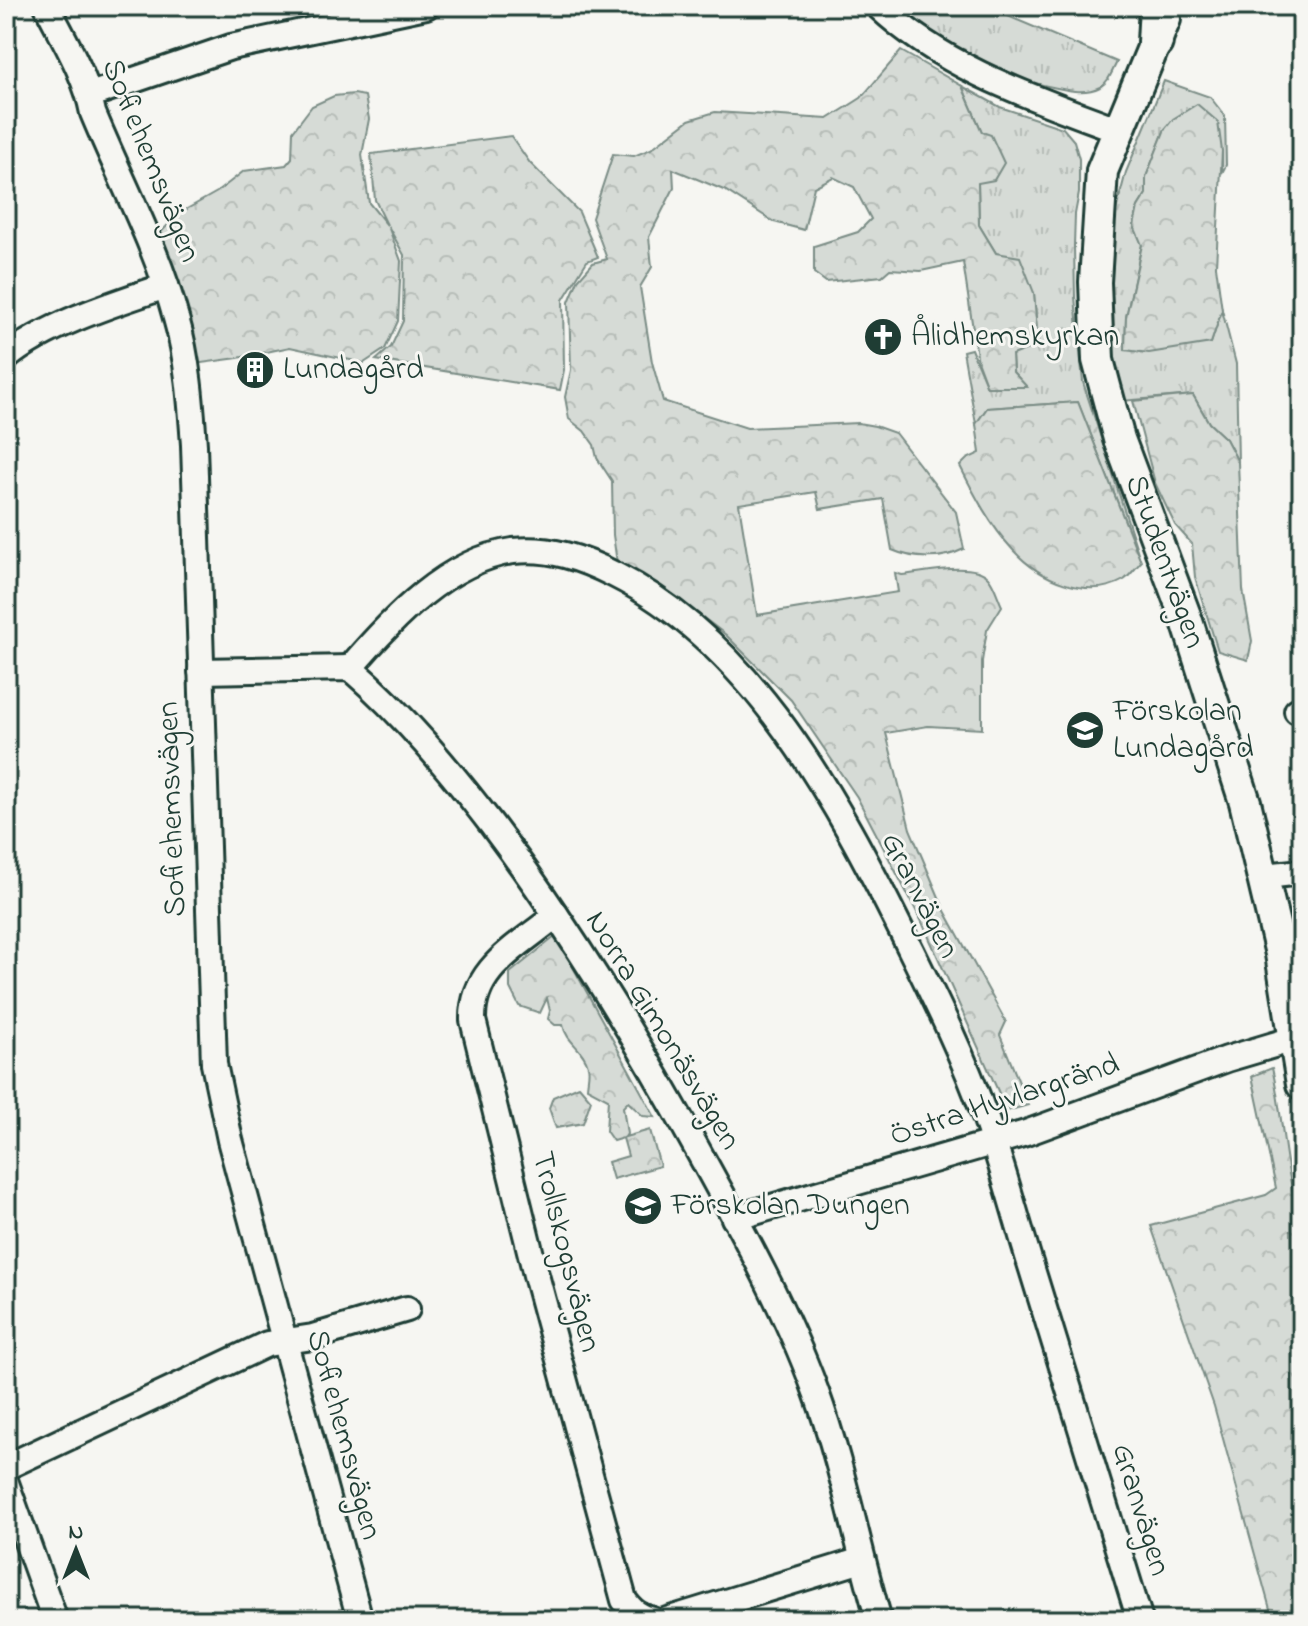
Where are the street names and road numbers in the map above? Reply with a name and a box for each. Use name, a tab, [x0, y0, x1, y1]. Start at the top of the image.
street label: Sofiehemsvägen	[88, 52, 212, 270]
street label: Studentvägen	[1111, 469, 1217, 655]
street label: Sofiehemsvägen	[146, 700, 200, 918]
street label: Granvägen	[867, 825, 971, 967]
street label: Norra Gimonäsvägen	[572, 902, 752, 1160]
street label: Östra Hyvlargränd	[884, 1042, 1126, 1160]
street label: Trollskogsvägen	[517, 1147, 613, 1357]
street label: Sofiehemsvägen	[292, 1325, 394, 1545]
street label: Granvägen	[1098, 1438, 1182, 1582]

